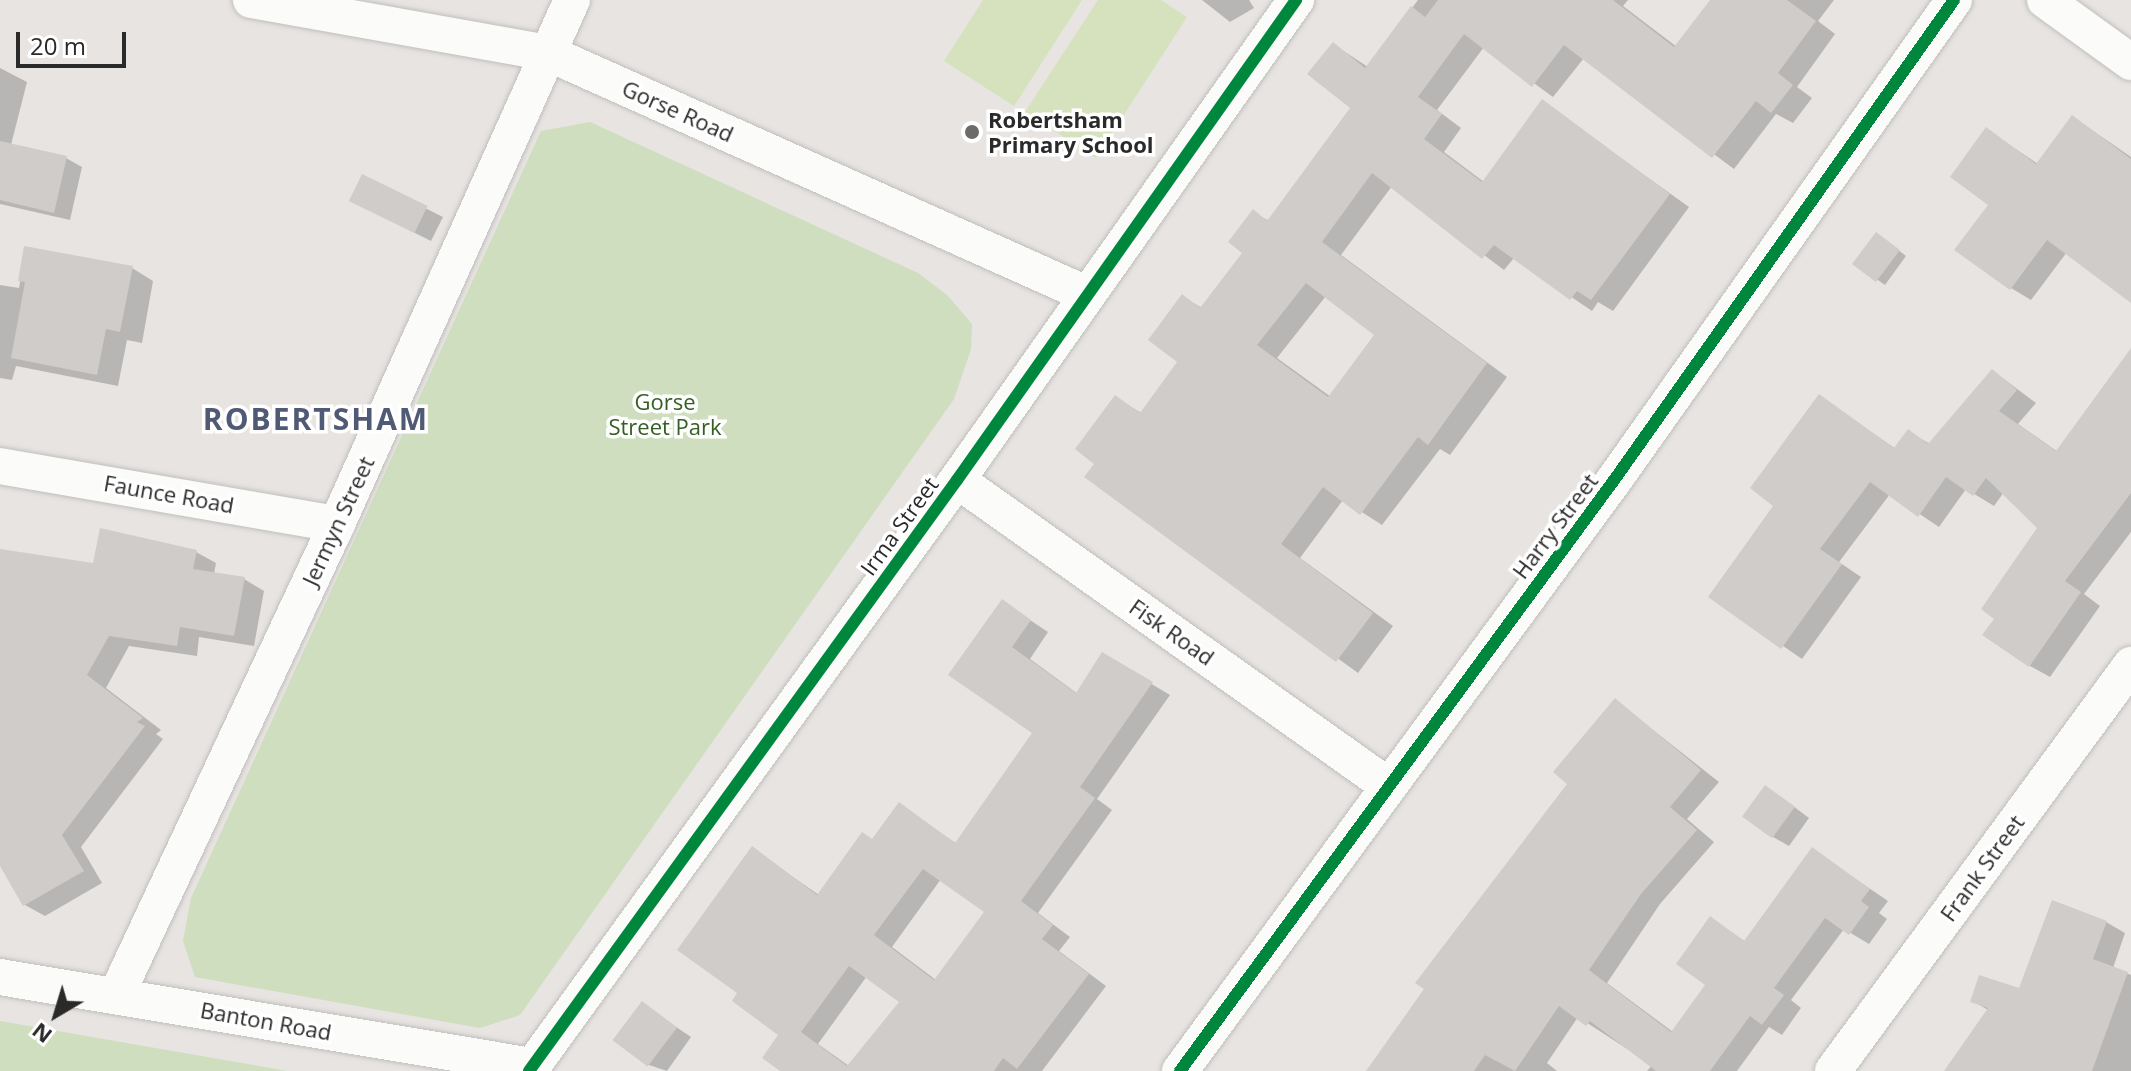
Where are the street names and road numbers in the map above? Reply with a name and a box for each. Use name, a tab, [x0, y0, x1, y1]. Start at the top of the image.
street label: Gorse Road	[618, 75, 738, 147]
street label: Jermyn Street	[297, 452, 379, 590]
street label: Harry Street	[1507, 468, 1603, 584]
street label: Faunce Road	[102, 470, 236, 518]
street label: Irma Street	[855, 472, 943, 580]
street label: Fisk Road	[1125, 593, 1219, 671]
street label: Frank Street	[1935, 810, 2029, 926]
street label: Banton Road	[198, 996, 334, 1046]

